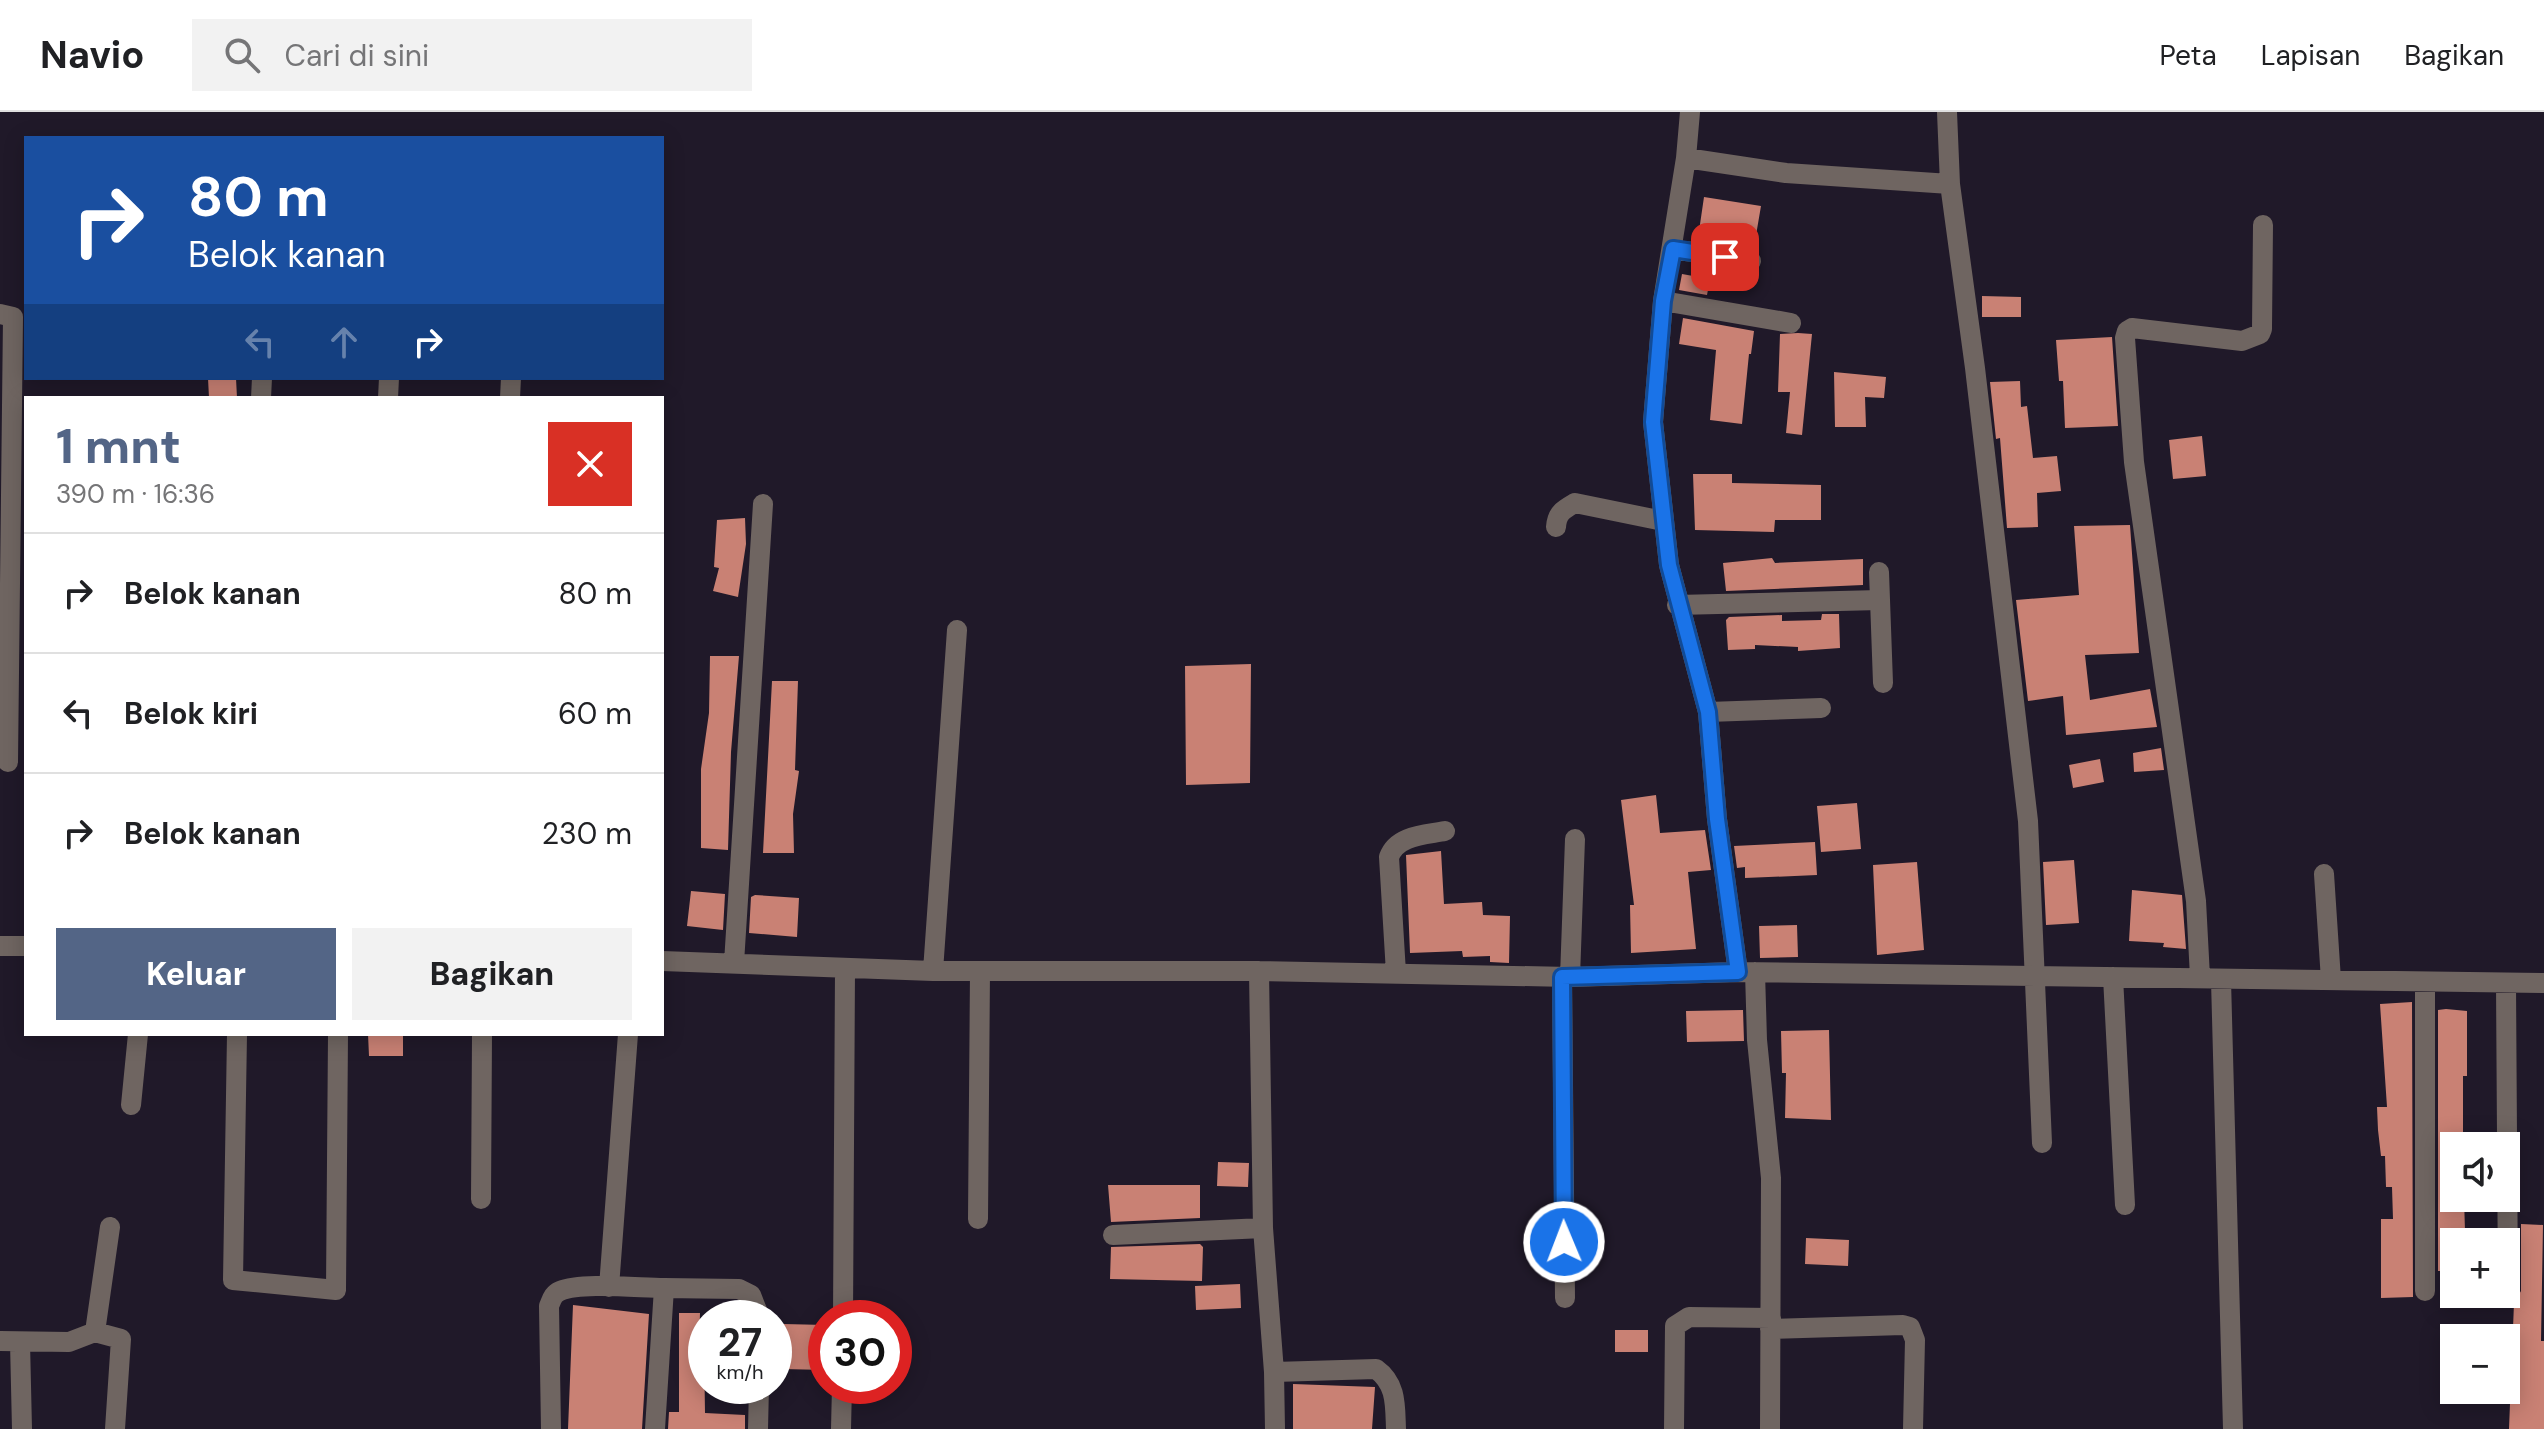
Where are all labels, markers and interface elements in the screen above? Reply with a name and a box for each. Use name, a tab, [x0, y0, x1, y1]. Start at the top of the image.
search box	[192, 19, 752, 91]
text: Navio	[40, 30, 144, 80]
icon: search	[220, 33, 264, 77]
text: Cari di sini	[284, 36, 429, 75]
text: Peta	[2160, 37, 2217, 74]
text: Lapisan	[2261, 37, 2360, 74]
text: Bagikan	[2404, 37, 2504, 74]
text: 80 m	[188, 160, 329, 233]
icon: right	[56, 168, 160, 272]
pin	[1691, 223, 1759, 291]
text: Belok kanan	[188, 231, 386, 278]
icon: arrive	[1703, 235, 1747, 279]
icon: left	[238, 320, 282, 364]
icon: ahead	[322, 320, 366, 364]
icon: right	[406, 320, 450, 364]
text: 1 mnt	[56, 415, 181, 478]
button: close	[548, 422, 632, 506]
text: 390 m · 16:36	[56, 477, 215, 511]
icon: right	[56, 571, 100, 615]
text: Belok kanan	[124, 574, 301, 613]
text: 80 m	[559, 574, 632, 613]
icon: left	[56, 691, 100, 735]
text: Belok kiri	[124, 694, 258, 733]
text: 60 m	[558, 694, 632, 733]
icon: right	[56, 811, 100, 855]
text: Belok kanan	[124, 814, 301, 853]
text: 230 m	[542, 814, 632, 853]
button: Keluar	[56, 928, 336, 1020]
button: Bagikan	[352, 928, 632, 1020]
map controls	[2440, 1132, 2520, 1404]
button: sound	[2440, 1132, 2520, 1212]
position arrow	[1522, 1200, 1606, 1284]
button: +	[2440, 1228, 2520, 1308]
speed limit sign: 30	[808, 1300, 912, 1404]
text: 27	[718, 1316, 762, 1368]
button: −	[2440, 1324, 2520, 1404]
text: km/h	[716, 1359, 764, 1385]

